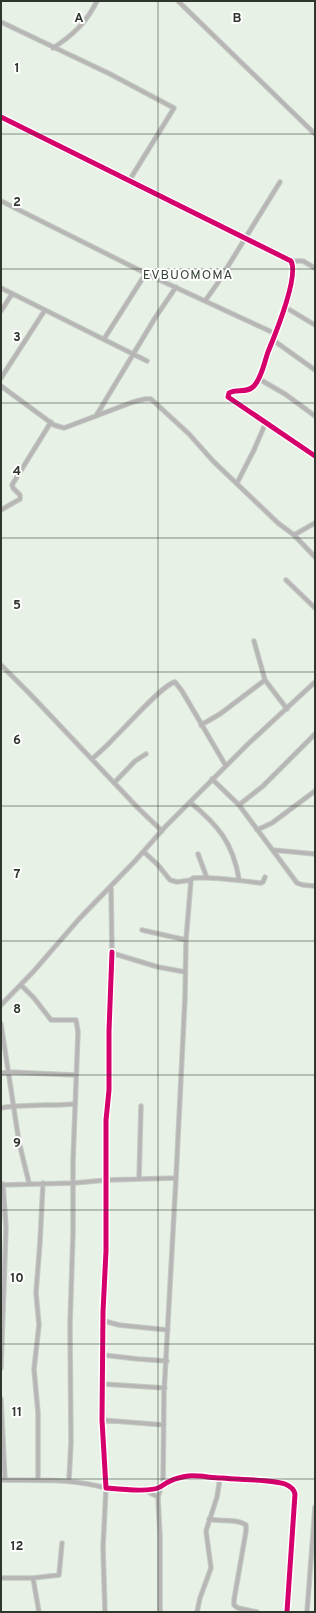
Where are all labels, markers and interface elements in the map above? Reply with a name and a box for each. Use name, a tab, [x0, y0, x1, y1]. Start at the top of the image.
text: A	[74, 11, 84, 27]
text: B	[233, 11, 242, 27]
text: 1	[14, 61, 20, 77]
text: 2	[13, 195, 21, 211]
district label: EVBUOMOMA	[143, 268, 233, 284]
text: 3	[13, 330, 21, 346]
text: 4	[13, 464, 21, 480]
text: 5	[13, 598, 21, 614]
text: 6	[13, 733, 21, 749]
text: 7	[14, 867, 21, 883]
text: 8	[13, 1002, 21, 1018]
text: 9	[13, 1136, 21, 1152]
text: 10	[10, 1271, 24, 1287]
text: 11	[12, 1405, 22, 1421]
text: 12	[10, 1539, 24, 1555]

